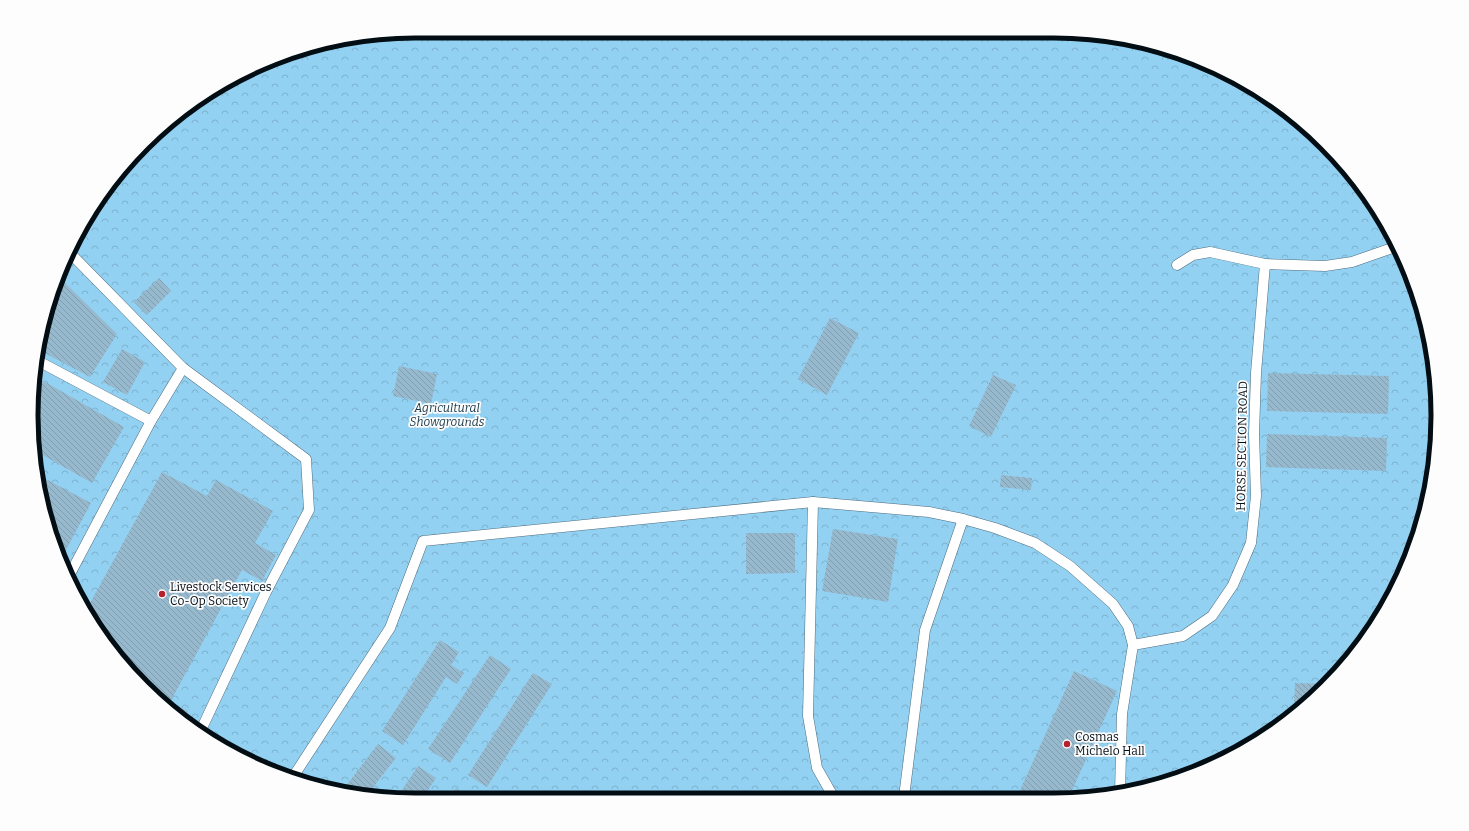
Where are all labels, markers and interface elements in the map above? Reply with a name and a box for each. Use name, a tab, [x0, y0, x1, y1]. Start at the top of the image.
street label: HORSE SECTION ROAD	[1234, 381, 1250, 511]
park label: Agricultural Showgrounds	[410, 401, 485, 429]
place label: Livestock Services Co-Op Society	[170, 580, 272, 608]
marker: Livestock Services Co-Op Society	[157, 589, 167, 599]
place label: Cosmas Michelo Hall	[1075, 730, 1145, 758]
marker: Cosmas Michelo Hall	[1062, 739, 1072, 749]

